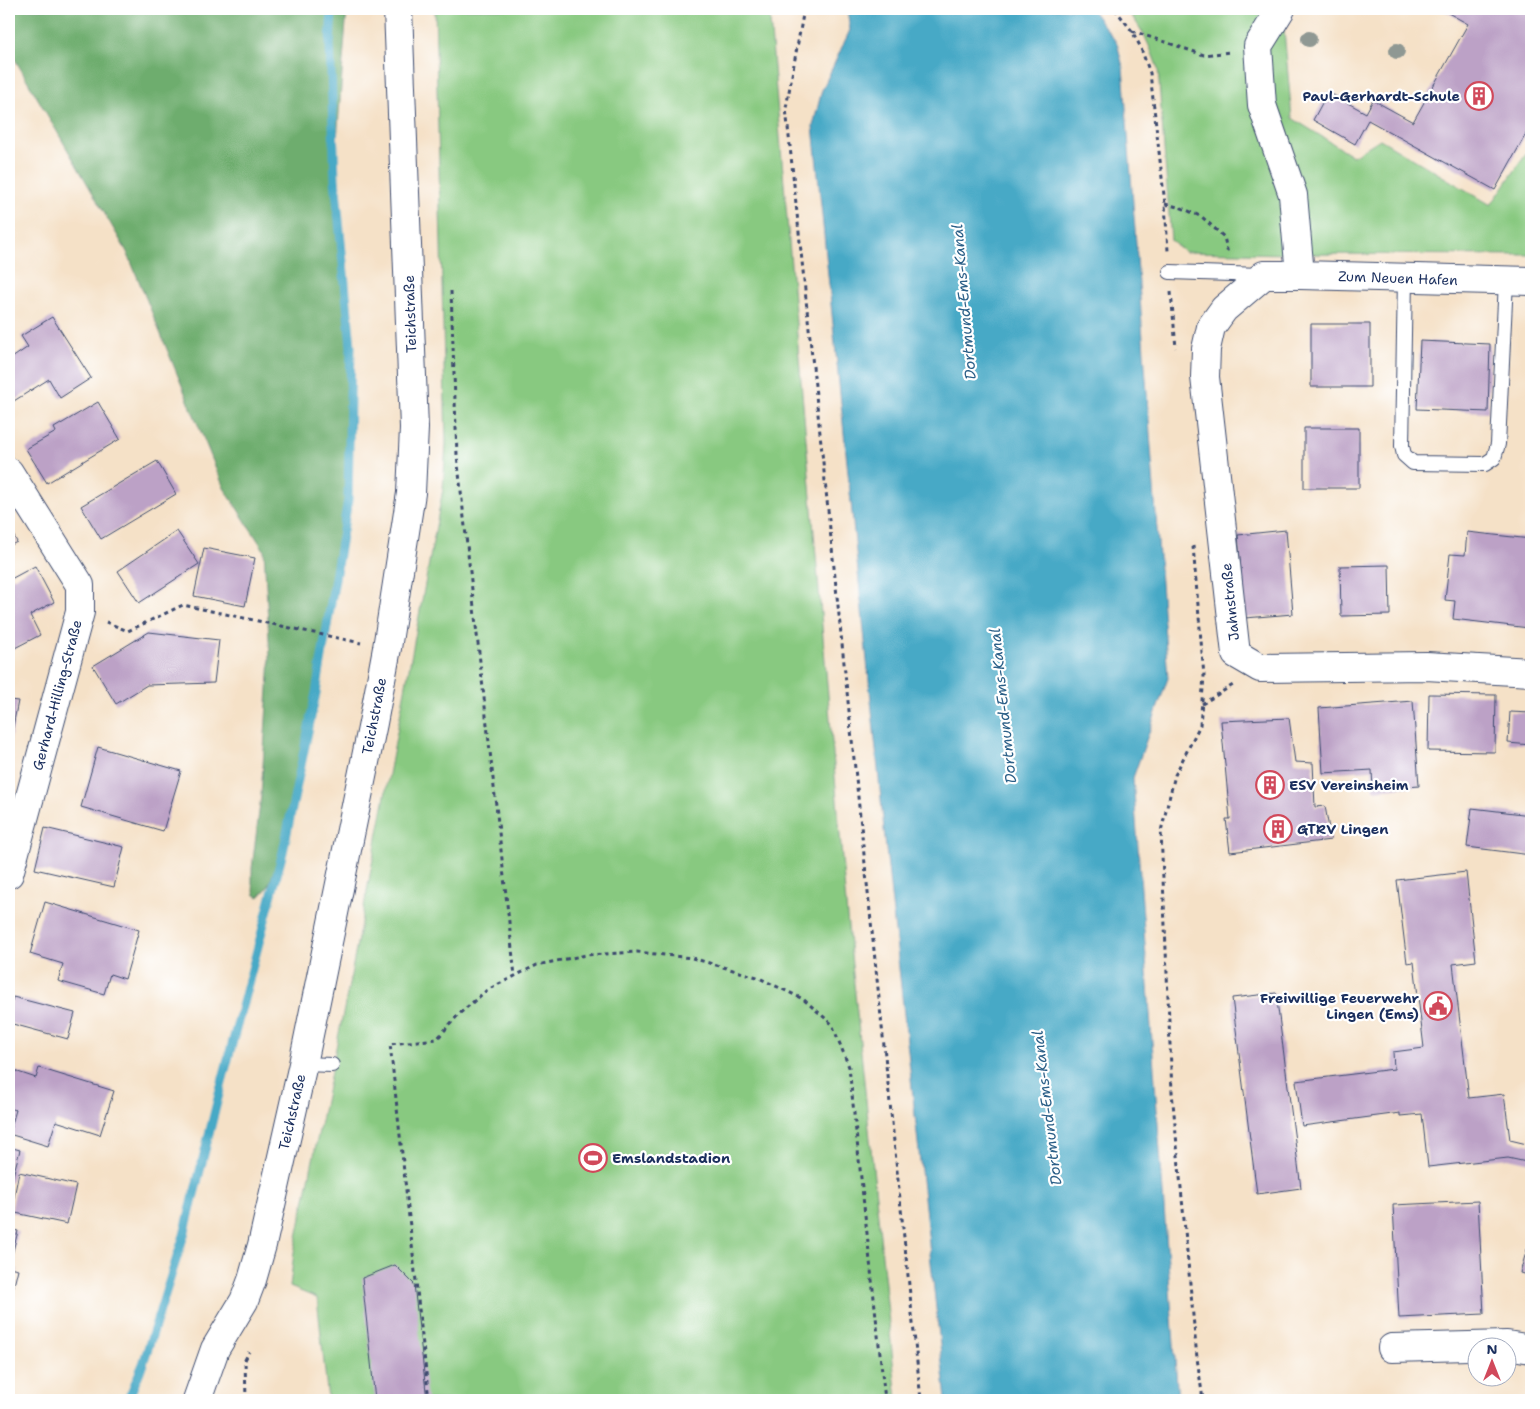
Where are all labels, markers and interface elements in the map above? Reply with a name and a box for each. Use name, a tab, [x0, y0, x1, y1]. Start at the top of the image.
building icon: Paul-Gerhardt-Schule	[1464, 81, 1494, 111]
place label: Paul-Gerhardt-Schule	[1302, 87, 1460, 105]
water label: Dortmund-Ems-Kanal	[947, 223, 981, 381]
street label: Zum Neuen Hafen	[1338, 267, 1459, 289]
street label: Teichstraße	[400, 275, 420, 353]
street label: Jahnstraße	[1217, 562, 1243, 642]
street label: Gerhard-Hilling-Straße	[28, 618, 86, 772]
water label: Dortmund-Ems-Kanal	[985, 627, 1021, 785]
street label: Teichstraße	[358, 676, 390, 756]
building icon: ESV Vereinsheim	[1255, 770, 1285, 800]
place label: ESV Vereinsheim	[1289, 776, 1409, 794]
building icon: GTRV Lingen	[1263, 814, 1293, 844]
place label: GTRV Lingen	[1297, 820, 1388, 838]
place label: Freiwillige Feuerwehr Lingen (Ems)	[1260, 989, 1419, 1023]
public building icon: Freiwillige Feuerwehr Lingen (Ems)	[1423, 991, 1453, 1021]
water label: Dortmund-Ems-Kanal	[1028, 1029, 1066, 1187]
street label: Teichstraße	[274, 1072, 310, 1152]
sports icon: Emslandstadion	[578, 1143, 608, 1173]
place label: Emslandstadion	[612, 1149, 730, 1167]
north arrow	[1468, 1336, 1518, 1386]
text: N	[1486, 1340, 1498, 1358]

